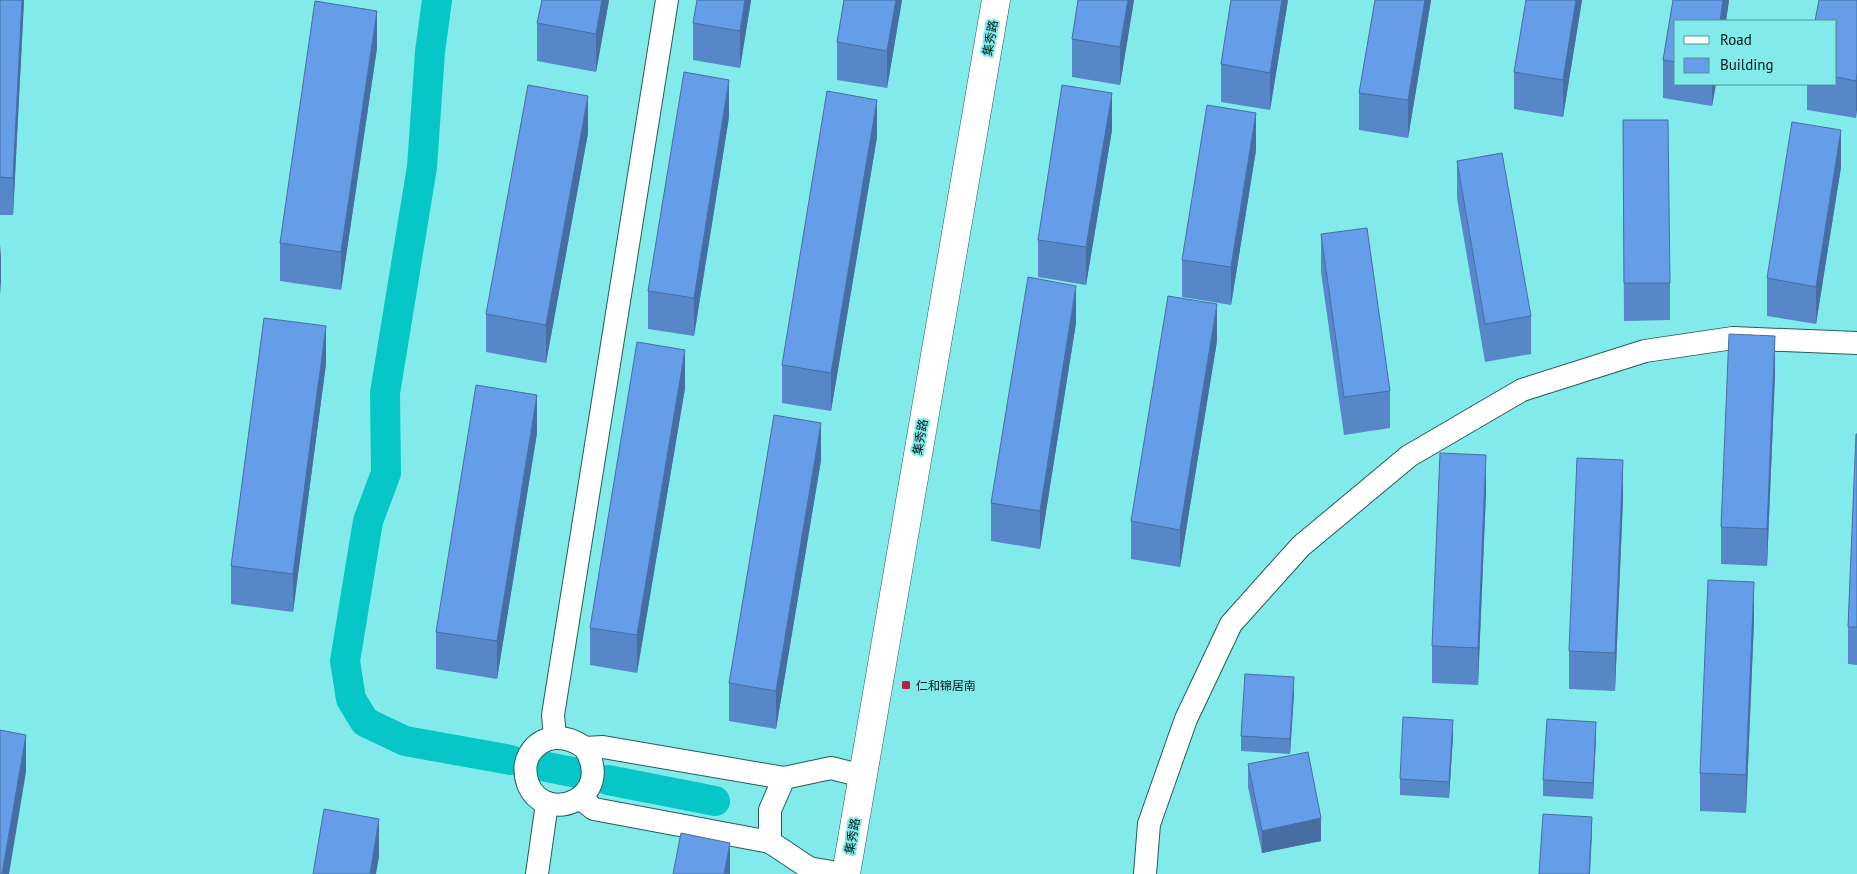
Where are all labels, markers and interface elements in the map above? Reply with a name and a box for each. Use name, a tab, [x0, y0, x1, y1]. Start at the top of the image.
street label: 集秀路	[979, 19, 1001, 57]
legend	[1674, 20, 1837, 85]
text: Road	[1720, 30, 1752, 49]
text: Building	[1720, 55, 1774, 74]
street label: 集秀路	[909, 418, 931, 456]
place label: 仁和锦居南	[916, 678, 976, 693]
marker: 仁和锦居南	[900, 679, 912, 691]
street label: 集秀路	[841, 817, 863, 855]

